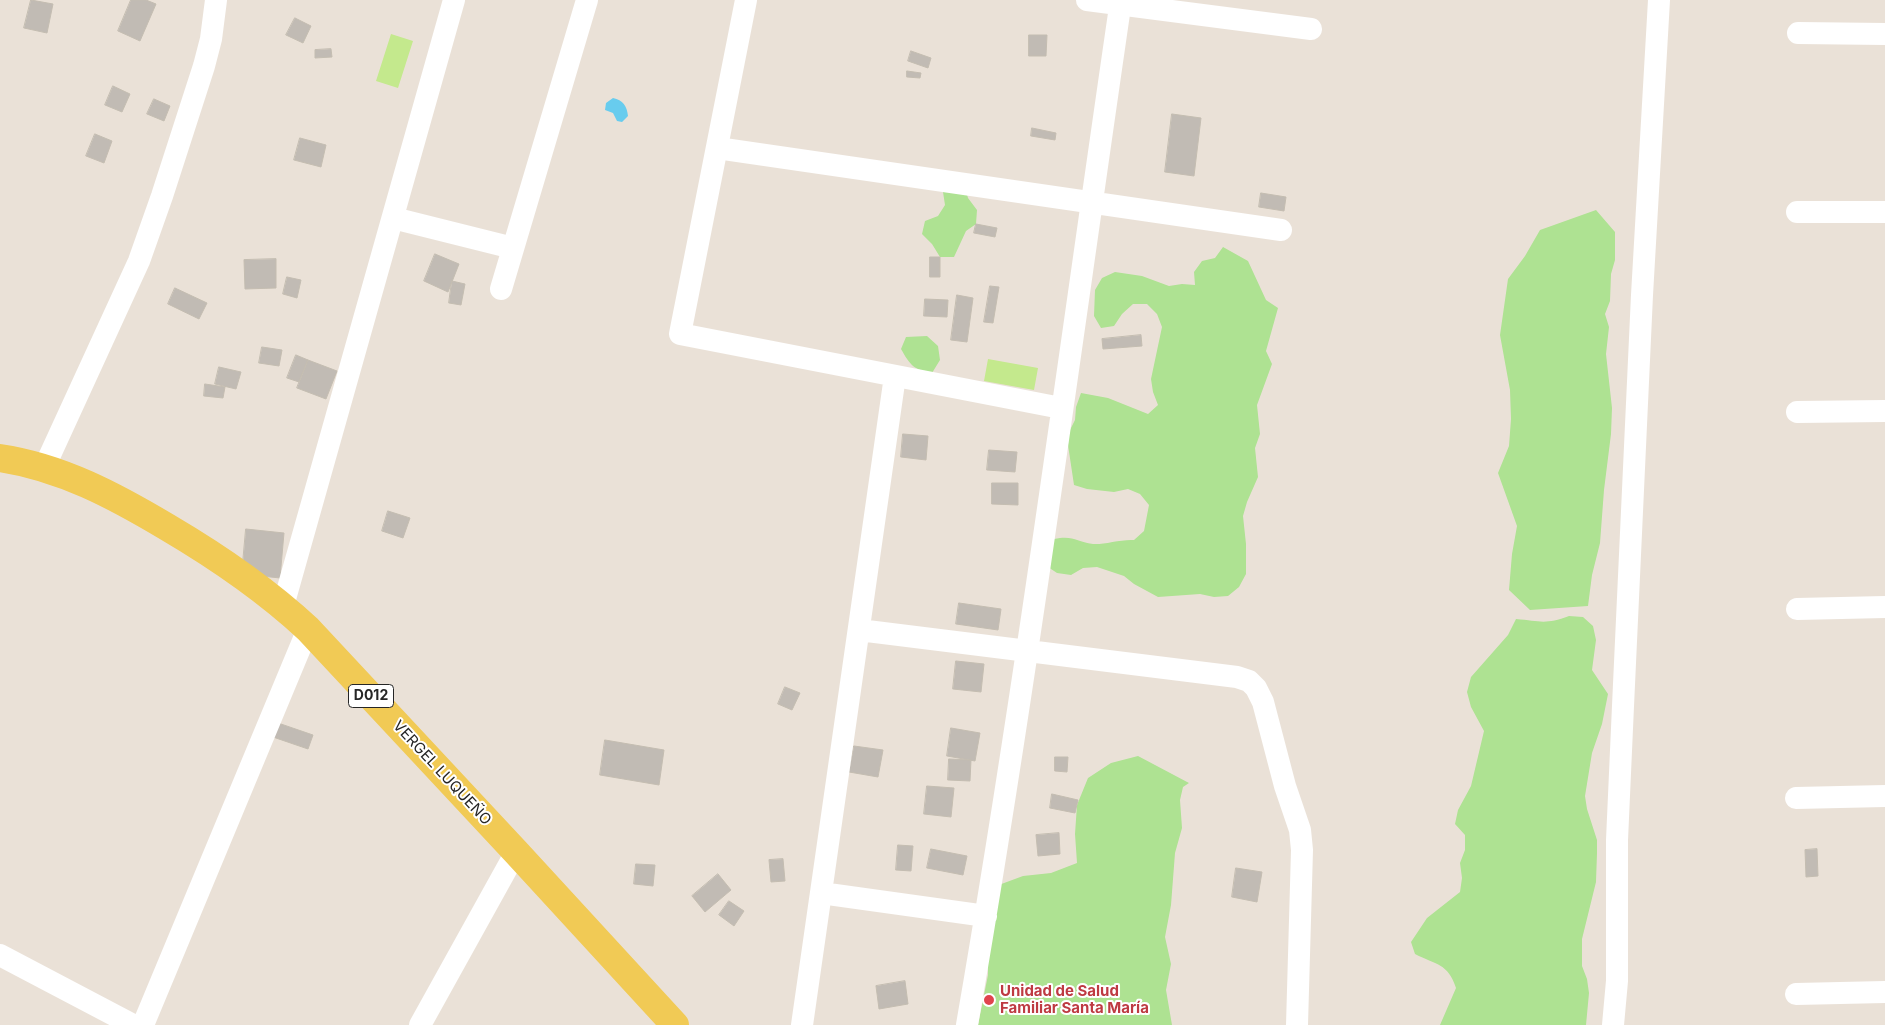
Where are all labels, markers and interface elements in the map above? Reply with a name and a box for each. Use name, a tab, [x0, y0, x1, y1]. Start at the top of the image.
road number: D012	[348, 684, 394, 708]
street label: VERGEL LUQUEÑO	[389, 717, 495, 829]
place label: Unidad de Salud Familiar Santa María	[1000, 982, 1149, 1017]
marker: Unidad de Salud Familiar Santa María	[982, 993, 996, 1007]

